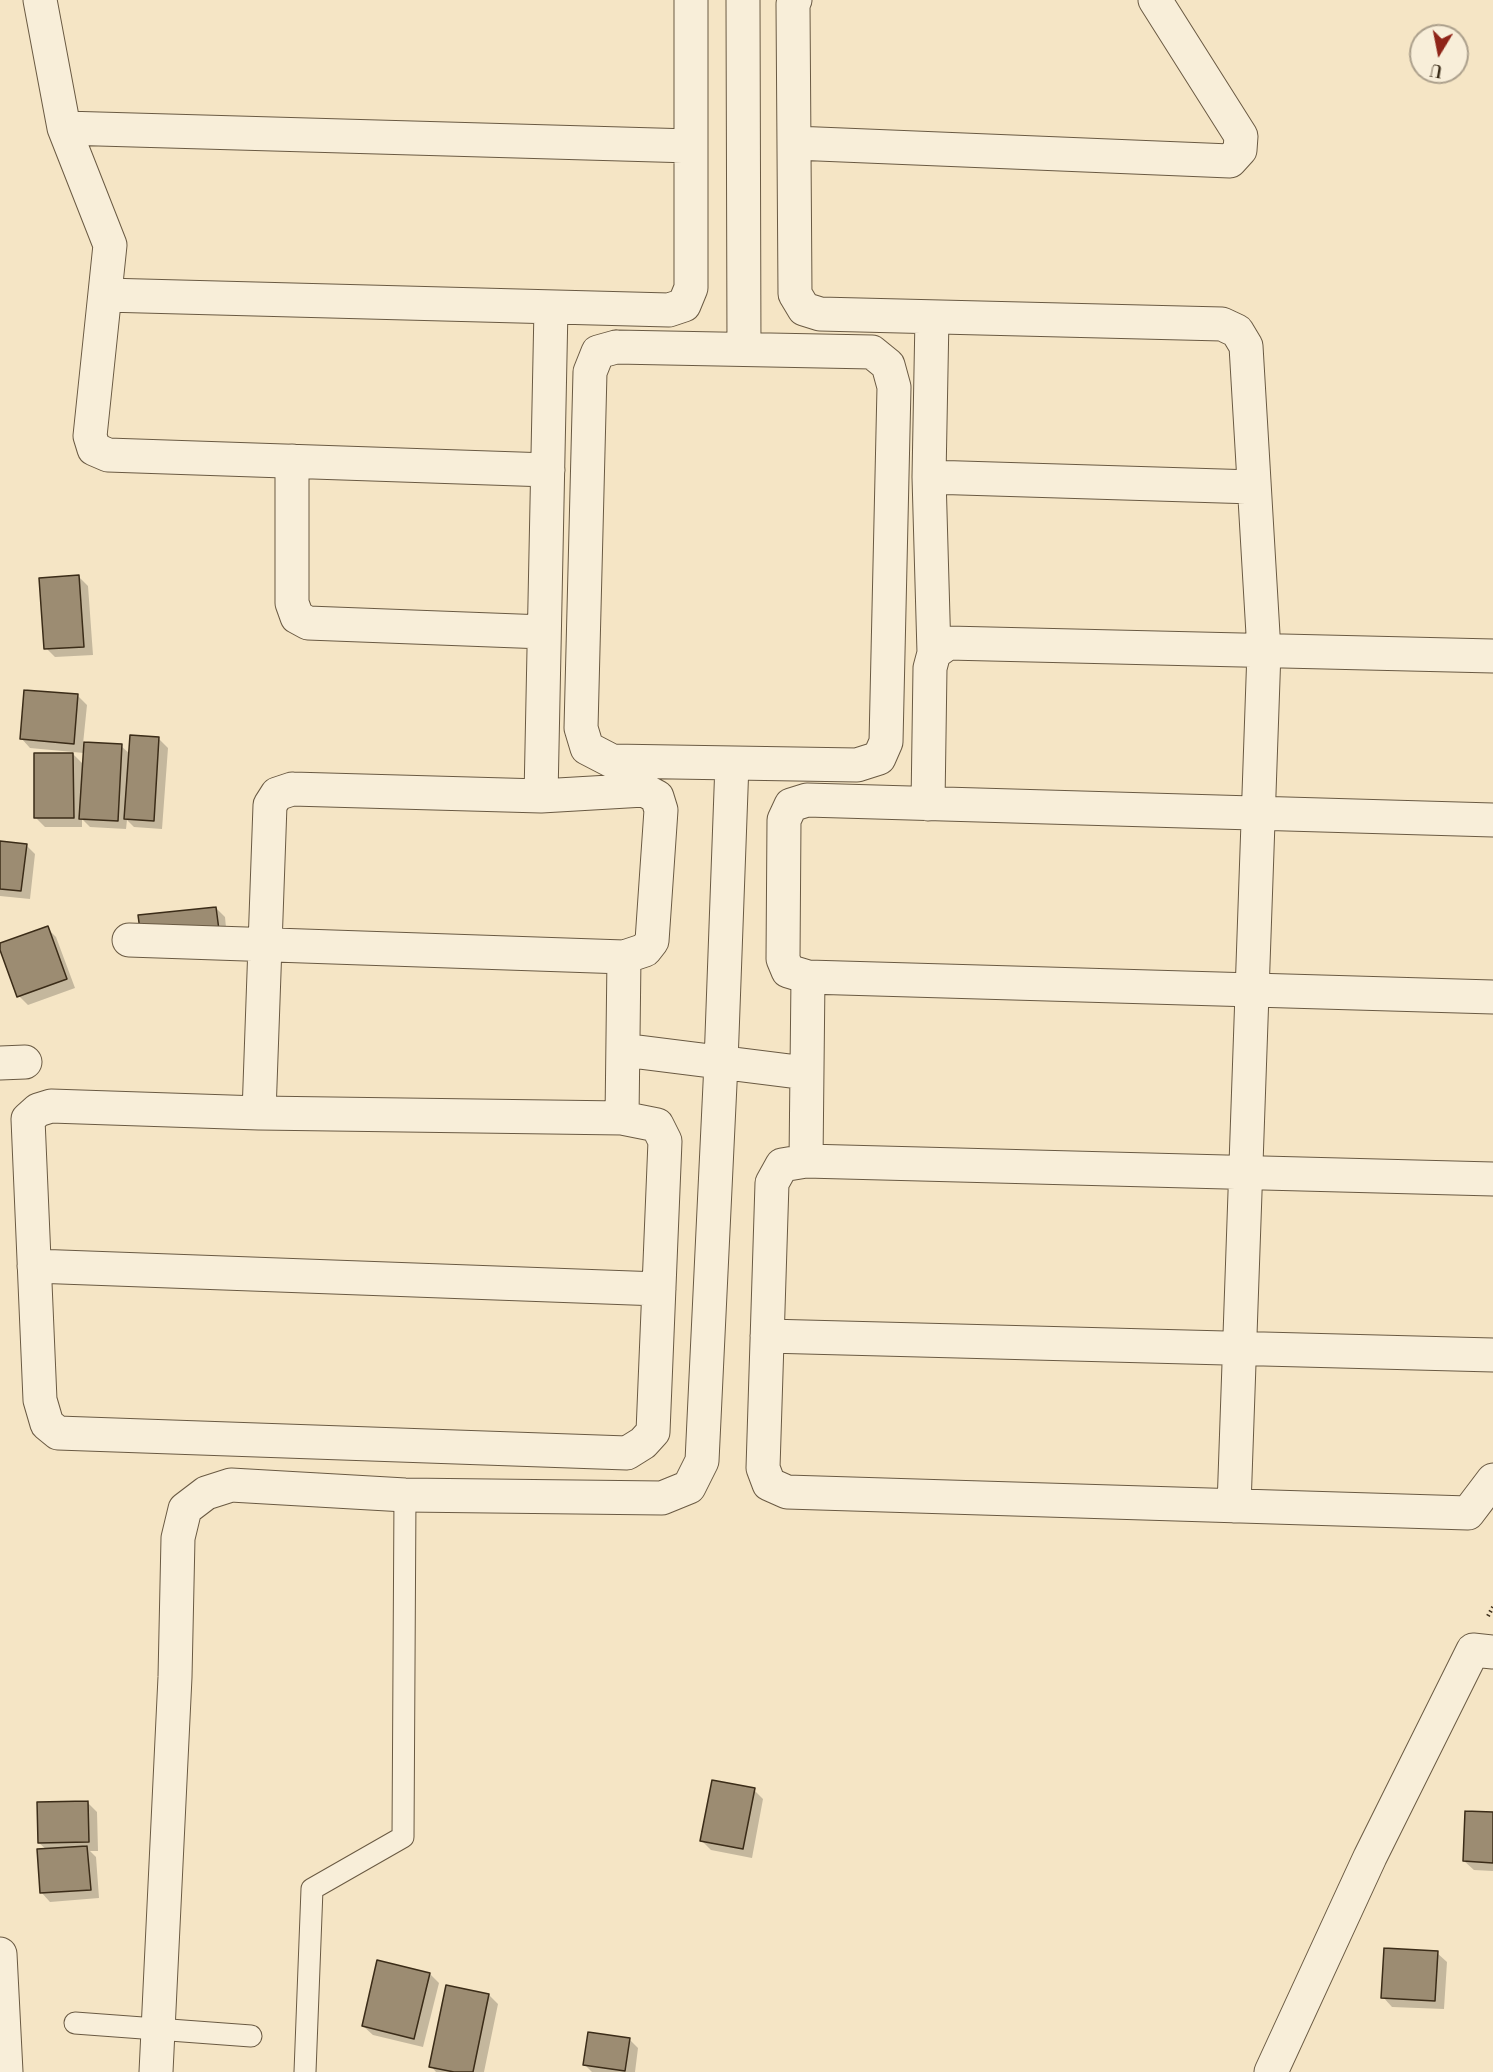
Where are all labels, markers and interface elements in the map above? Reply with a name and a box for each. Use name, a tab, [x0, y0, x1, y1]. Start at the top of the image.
north arrow	[1409, 24, 1469, 84]
text: U	[1428, 59, 1444, 81]

